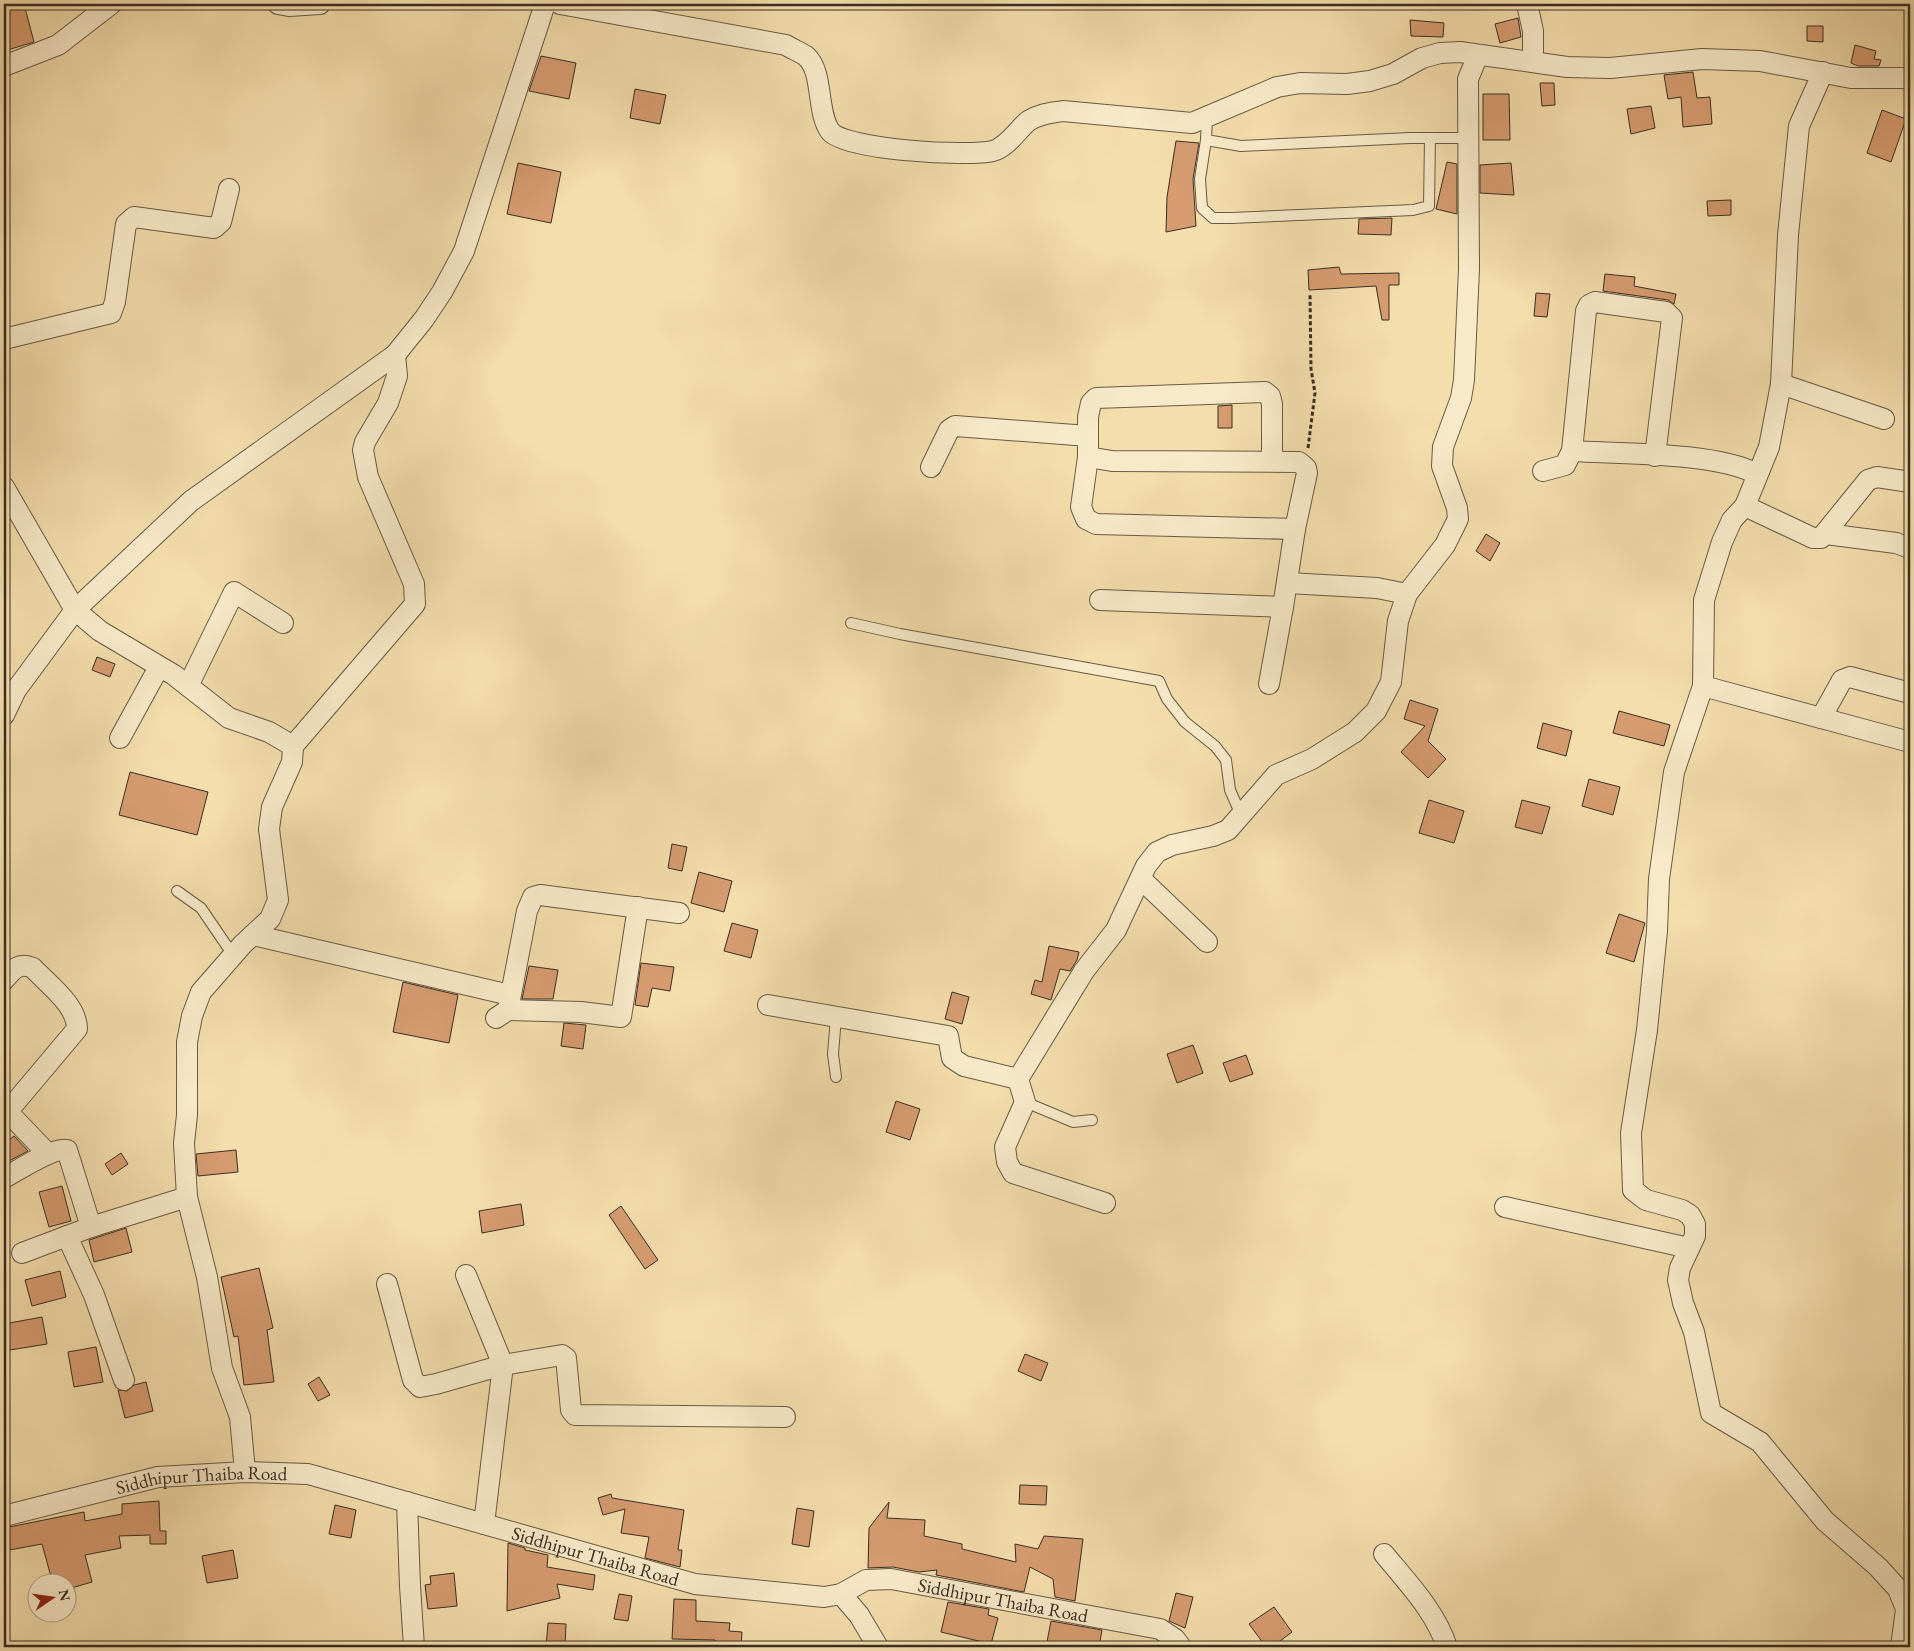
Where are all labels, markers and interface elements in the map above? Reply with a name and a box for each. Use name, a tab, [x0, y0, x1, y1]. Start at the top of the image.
street label: Siddhipur Thaiba Road	[113, 1459, 288, 1500]
street label: Siddhipur Thaiba Road	[509, 1520, 682, 1591]
street label: Siddhipur Thaiba Road	[916, 1572, 1091, 1628]
north arrow	[28, 1574, 78, 1624]
text: N	[55, 1588, 75, 1603]

